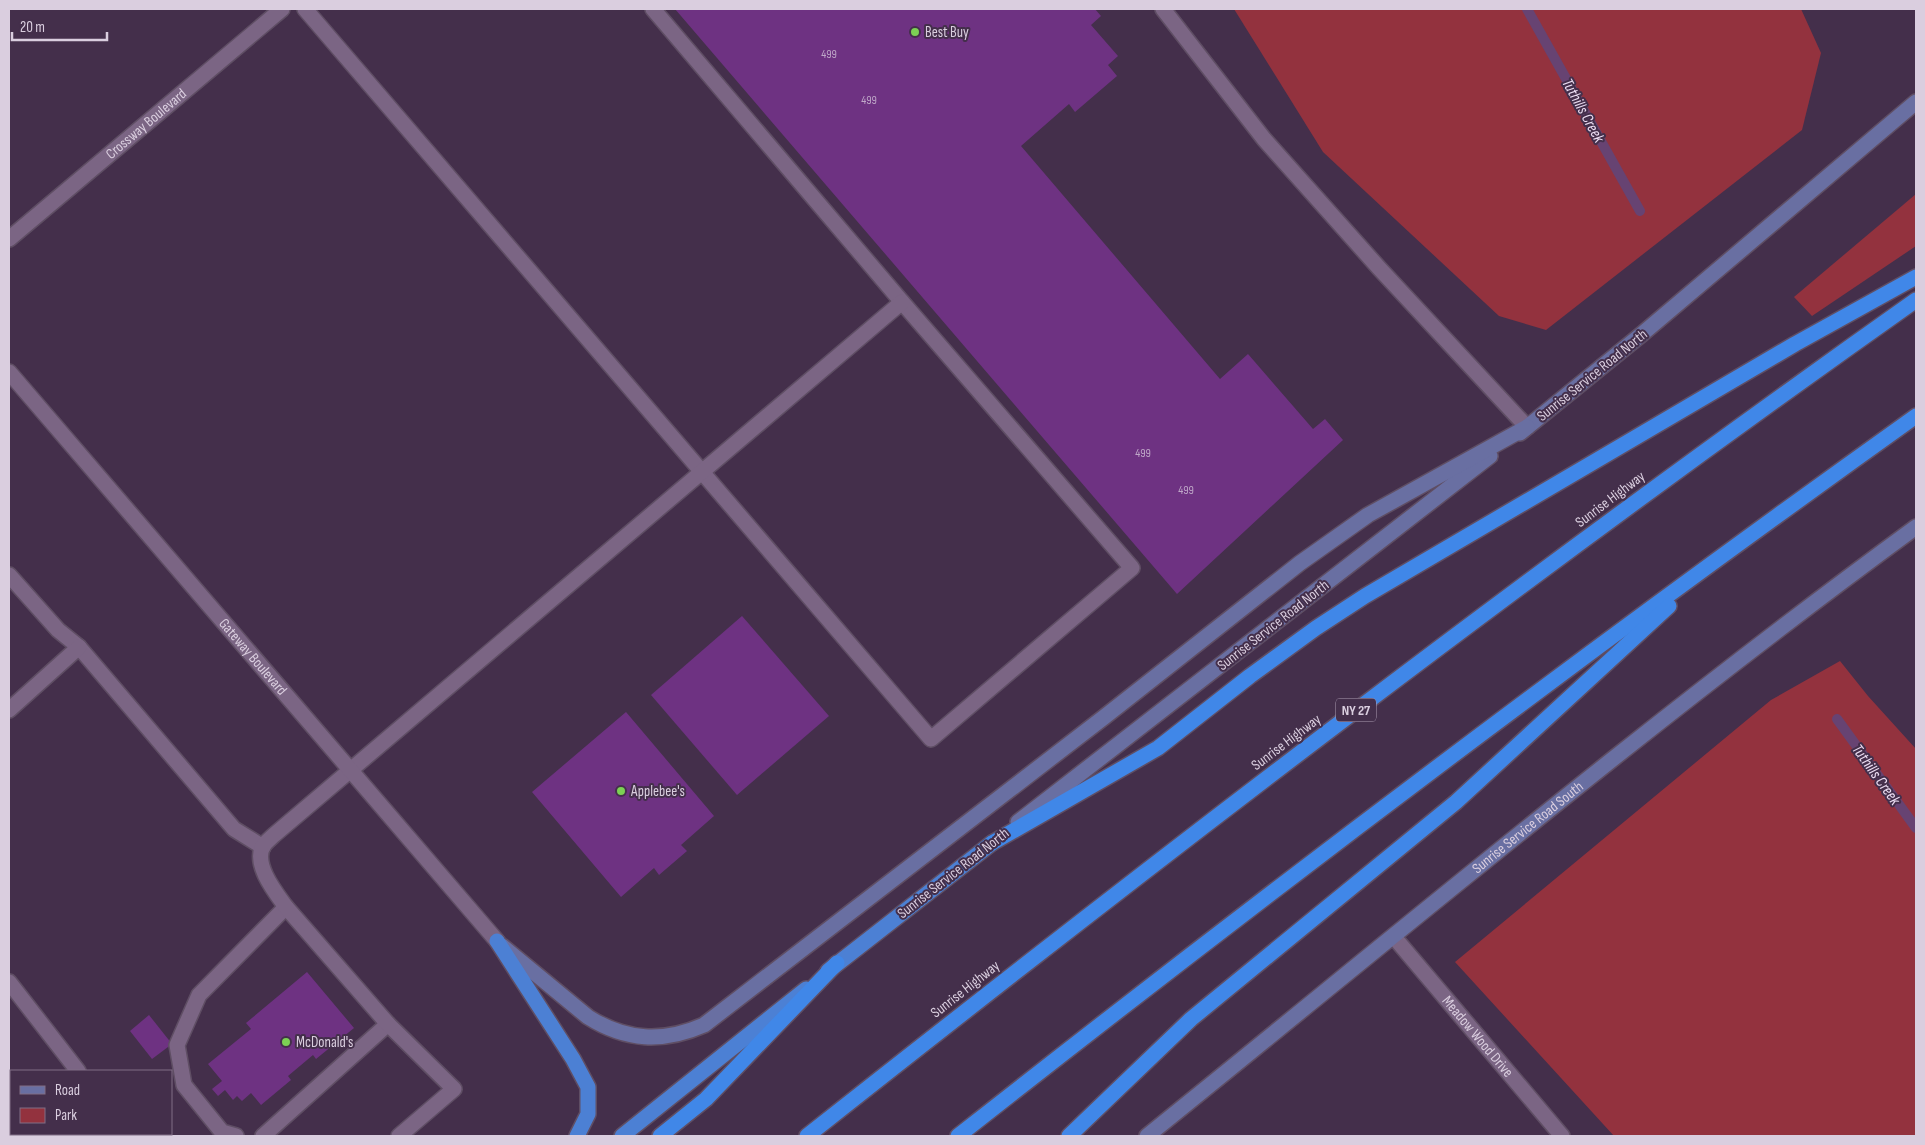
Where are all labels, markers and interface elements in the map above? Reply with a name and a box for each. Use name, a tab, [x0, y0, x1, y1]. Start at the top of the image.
scale bar	[12, 10, 108, 42]
text: 20 m	[20, 18, 45, 37]
place label: Best Buy	[925, 23, 969, 42]
marker: Best Buy	[909, 26, 921, 38]
house number: 499	[821, 47, 837, 62]
water label: Tuthills Creek	[1557, 75, 1609, 147]
street label: Crossway Boulevard	[102, 85, 191, 164]
house number: 499	[861, 93, 877, 108]
street label: Sunrise Service Road North	[1533, 325, 1651, 426]
house number: 499	[1135, 446, 1151, 461]
street label: Sunrise Highway	[1572, 467, 1649, 532]
house number: 499	[1178, 483, 1194, 498]
street label: Sunrise Service Road North	[1214, 576, 1333, 675]
street label: Gateway Boulevard	[214, 615, 291, 699]
road number: NY 27	[1336, 698, 1376, 722]
street label: Sunrise Highway	[1248, 710, 1325, 775]
water label: Tuthills Creek	[1847, 741, 1905, 810]
street label: Sunrise Service Road South	[1468, 777, 1587, 878]
place label: Applebee's	[630, 782, 685, 801]
marker: Applebee's	[615, 785, 627, 797]
street label: Sunrise Service Road North	[894, 824, 1013, 923]
street label: Sunrise Highway	[927, 956, 1004, 1022]
street label: Meadow Wood Drive	[1438, 992, 1517, 1081]
place label: McDonald's	[296, 1033, 354, 1052]
marker: McDonald's	[280, 1036, 292, 1048]
legend	[10, 1070, 172, 1135]
text: Road	[55, 1081, 80, 1100]
text: Park	[55, 1106, 77, 1125]

